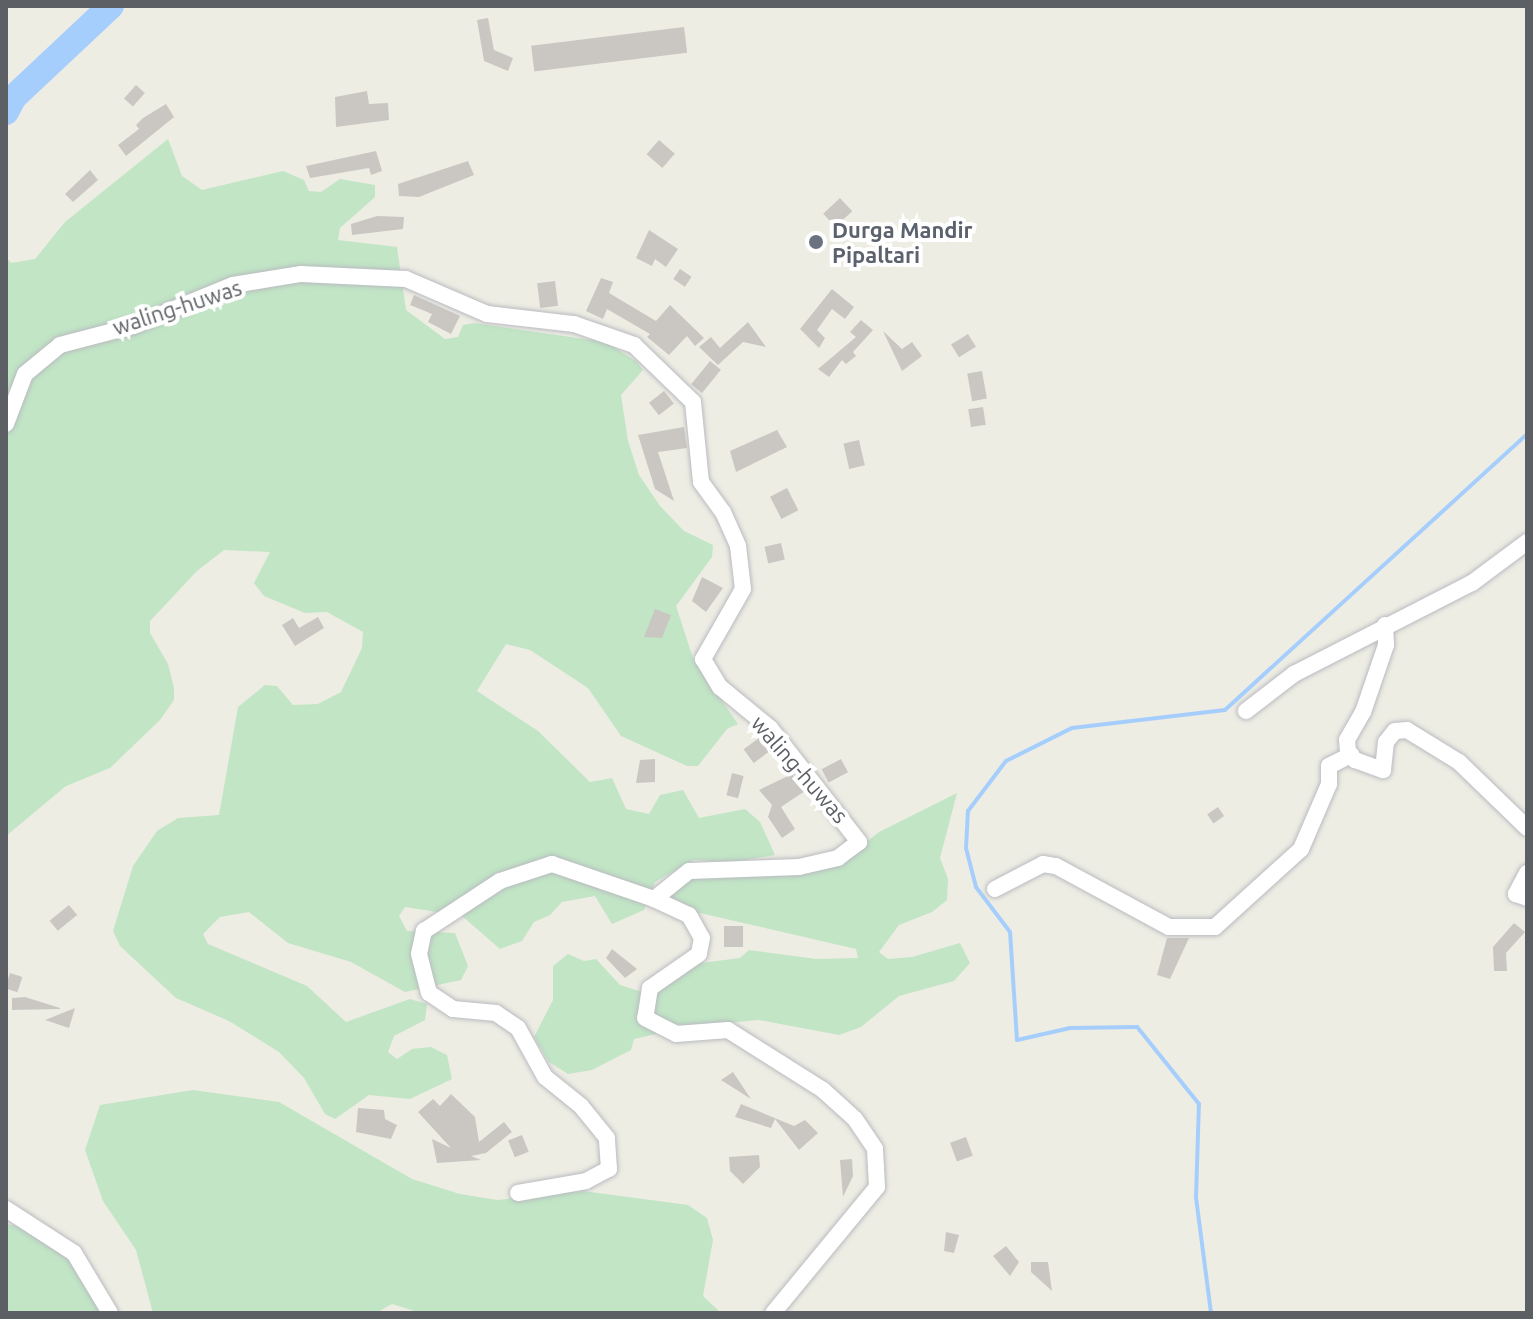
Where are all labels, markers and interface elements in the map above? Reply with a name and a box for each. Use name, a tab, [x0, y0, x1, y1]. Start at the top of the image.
place label: Durga Mandir Pipaltari	[832, 216, 973, 268]
marker: Durga Mandir Pipaltari	[807, 233, 825, 251]
street label: waling-huwas	[109, 274, 245, 340]
street label: waling-huwas	[746, 710, 854, 828]

